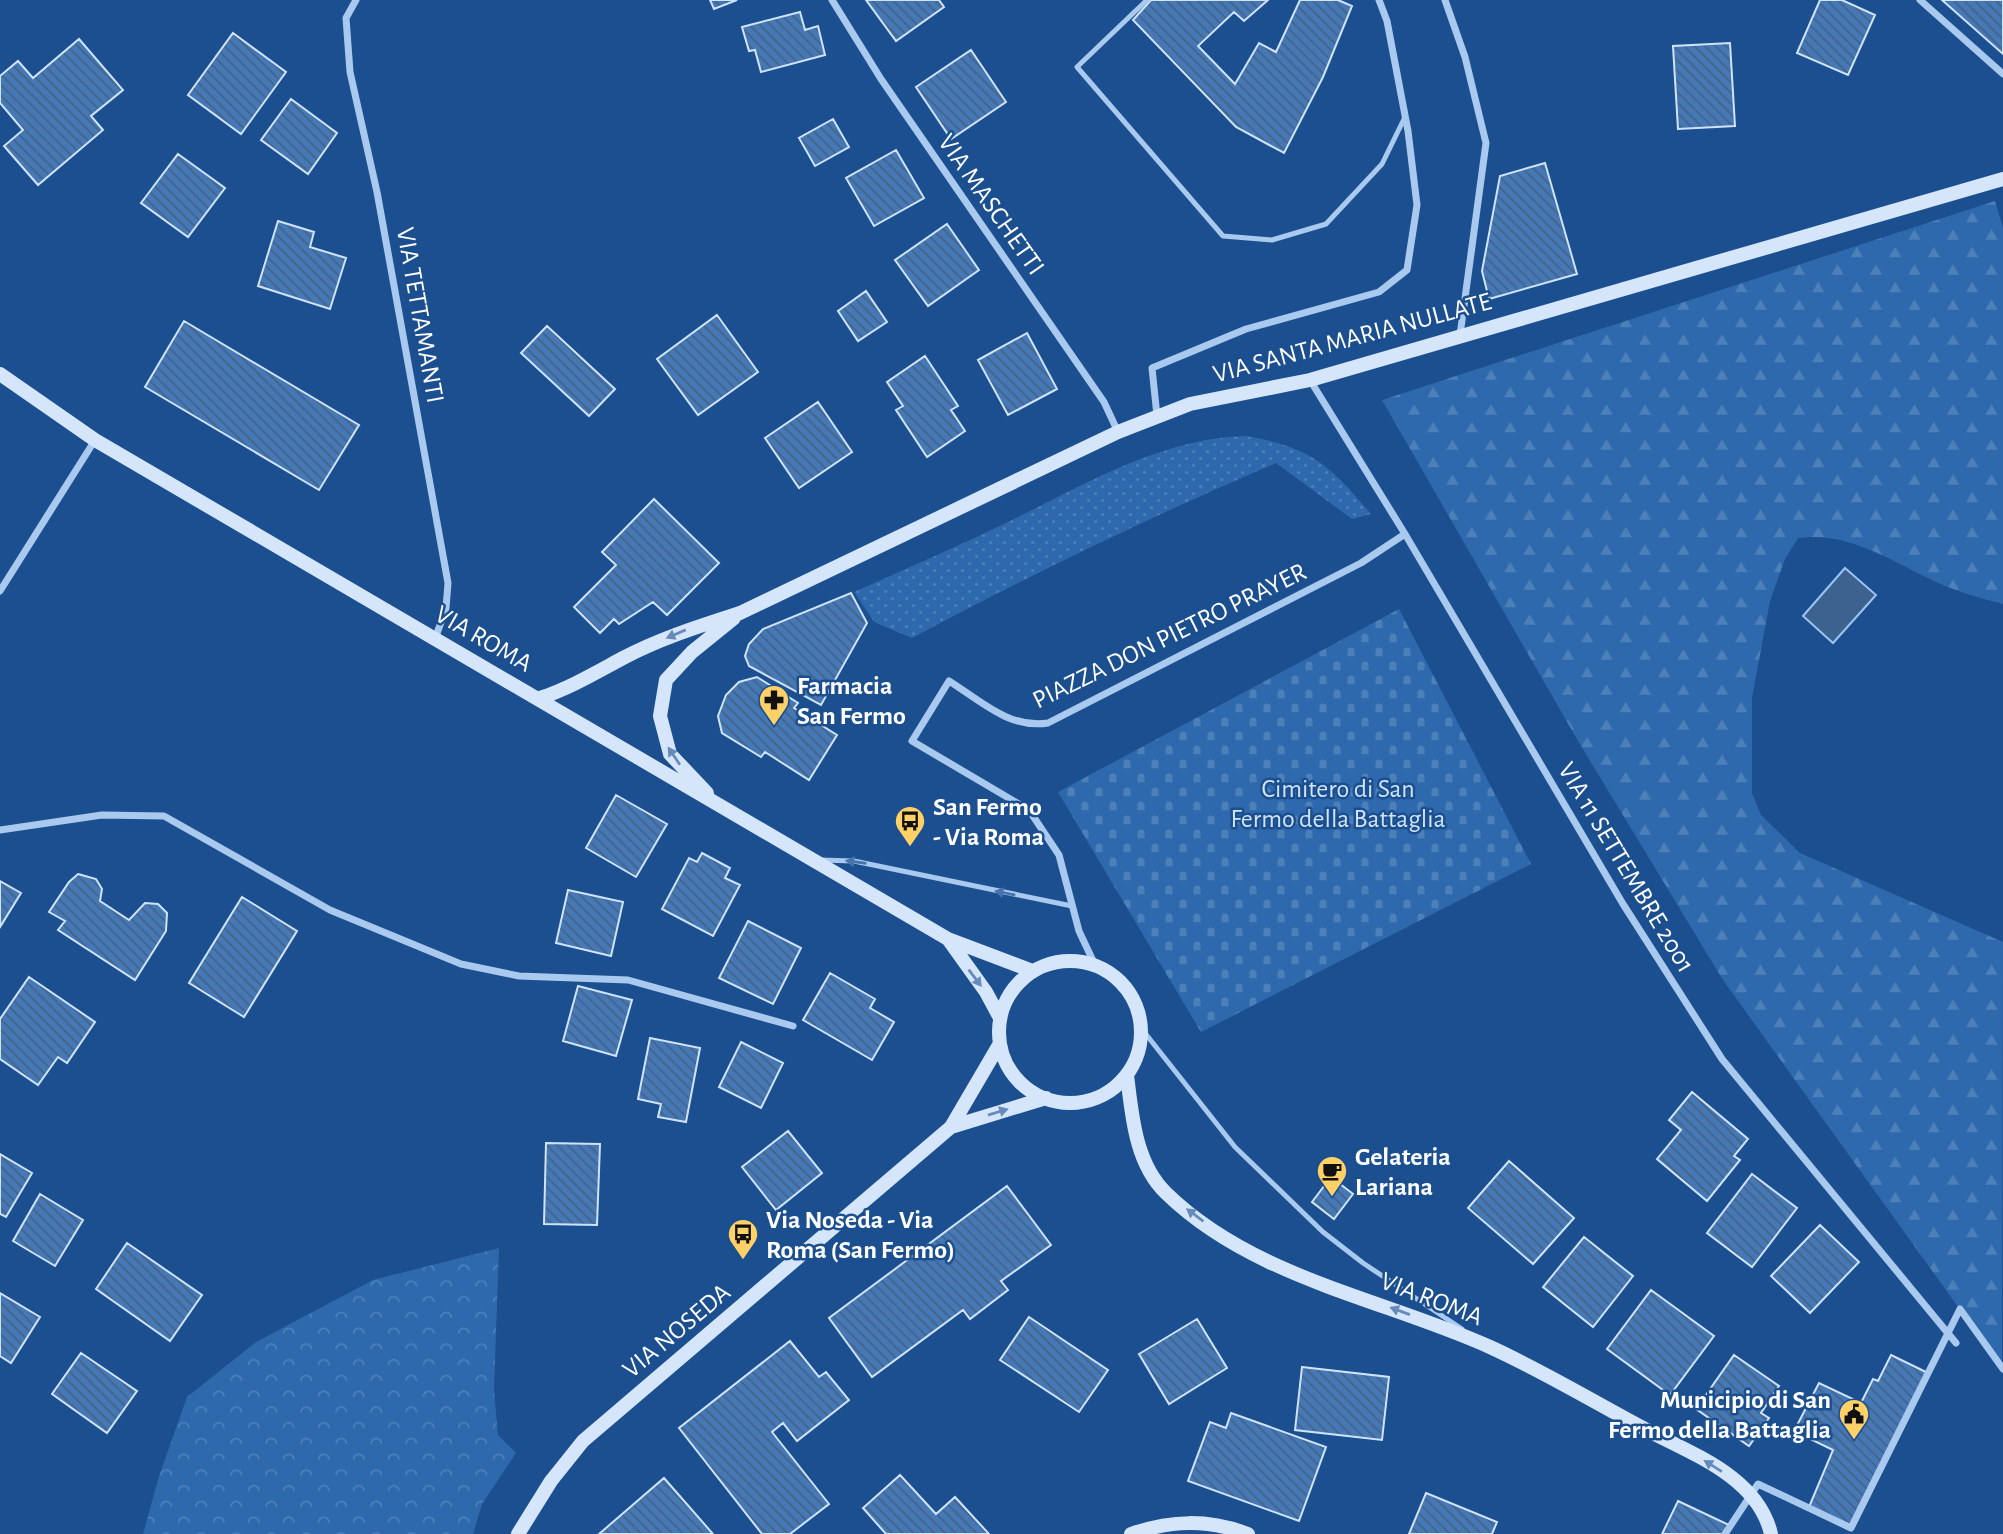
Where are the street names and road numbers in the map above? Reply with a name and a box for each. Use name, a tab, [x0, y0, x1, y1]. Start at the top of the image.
street label: VIA MASCHETTI	[933, 130, 1049, 280]
street label: VIA TETTAMANTI	[392, 225, 448, 405]
street label: VIA SANTA MARIA NULLATE	[1210, 288, 1494, 388]
street label: PIAZZA DON PIETRO PRAYER	[1029, 558, 1310, 714]
street label: VIA ROMA	[431, 601, 536, 677]
street label: VIA 11 SETTEMBRE 2001	[1553, 758, 1699, 977]
street label: VIA ROMA	[1377, 1268, 1486, 1330]
street label: VIA NOSEDA	[618, 1279, 735, 1383]

